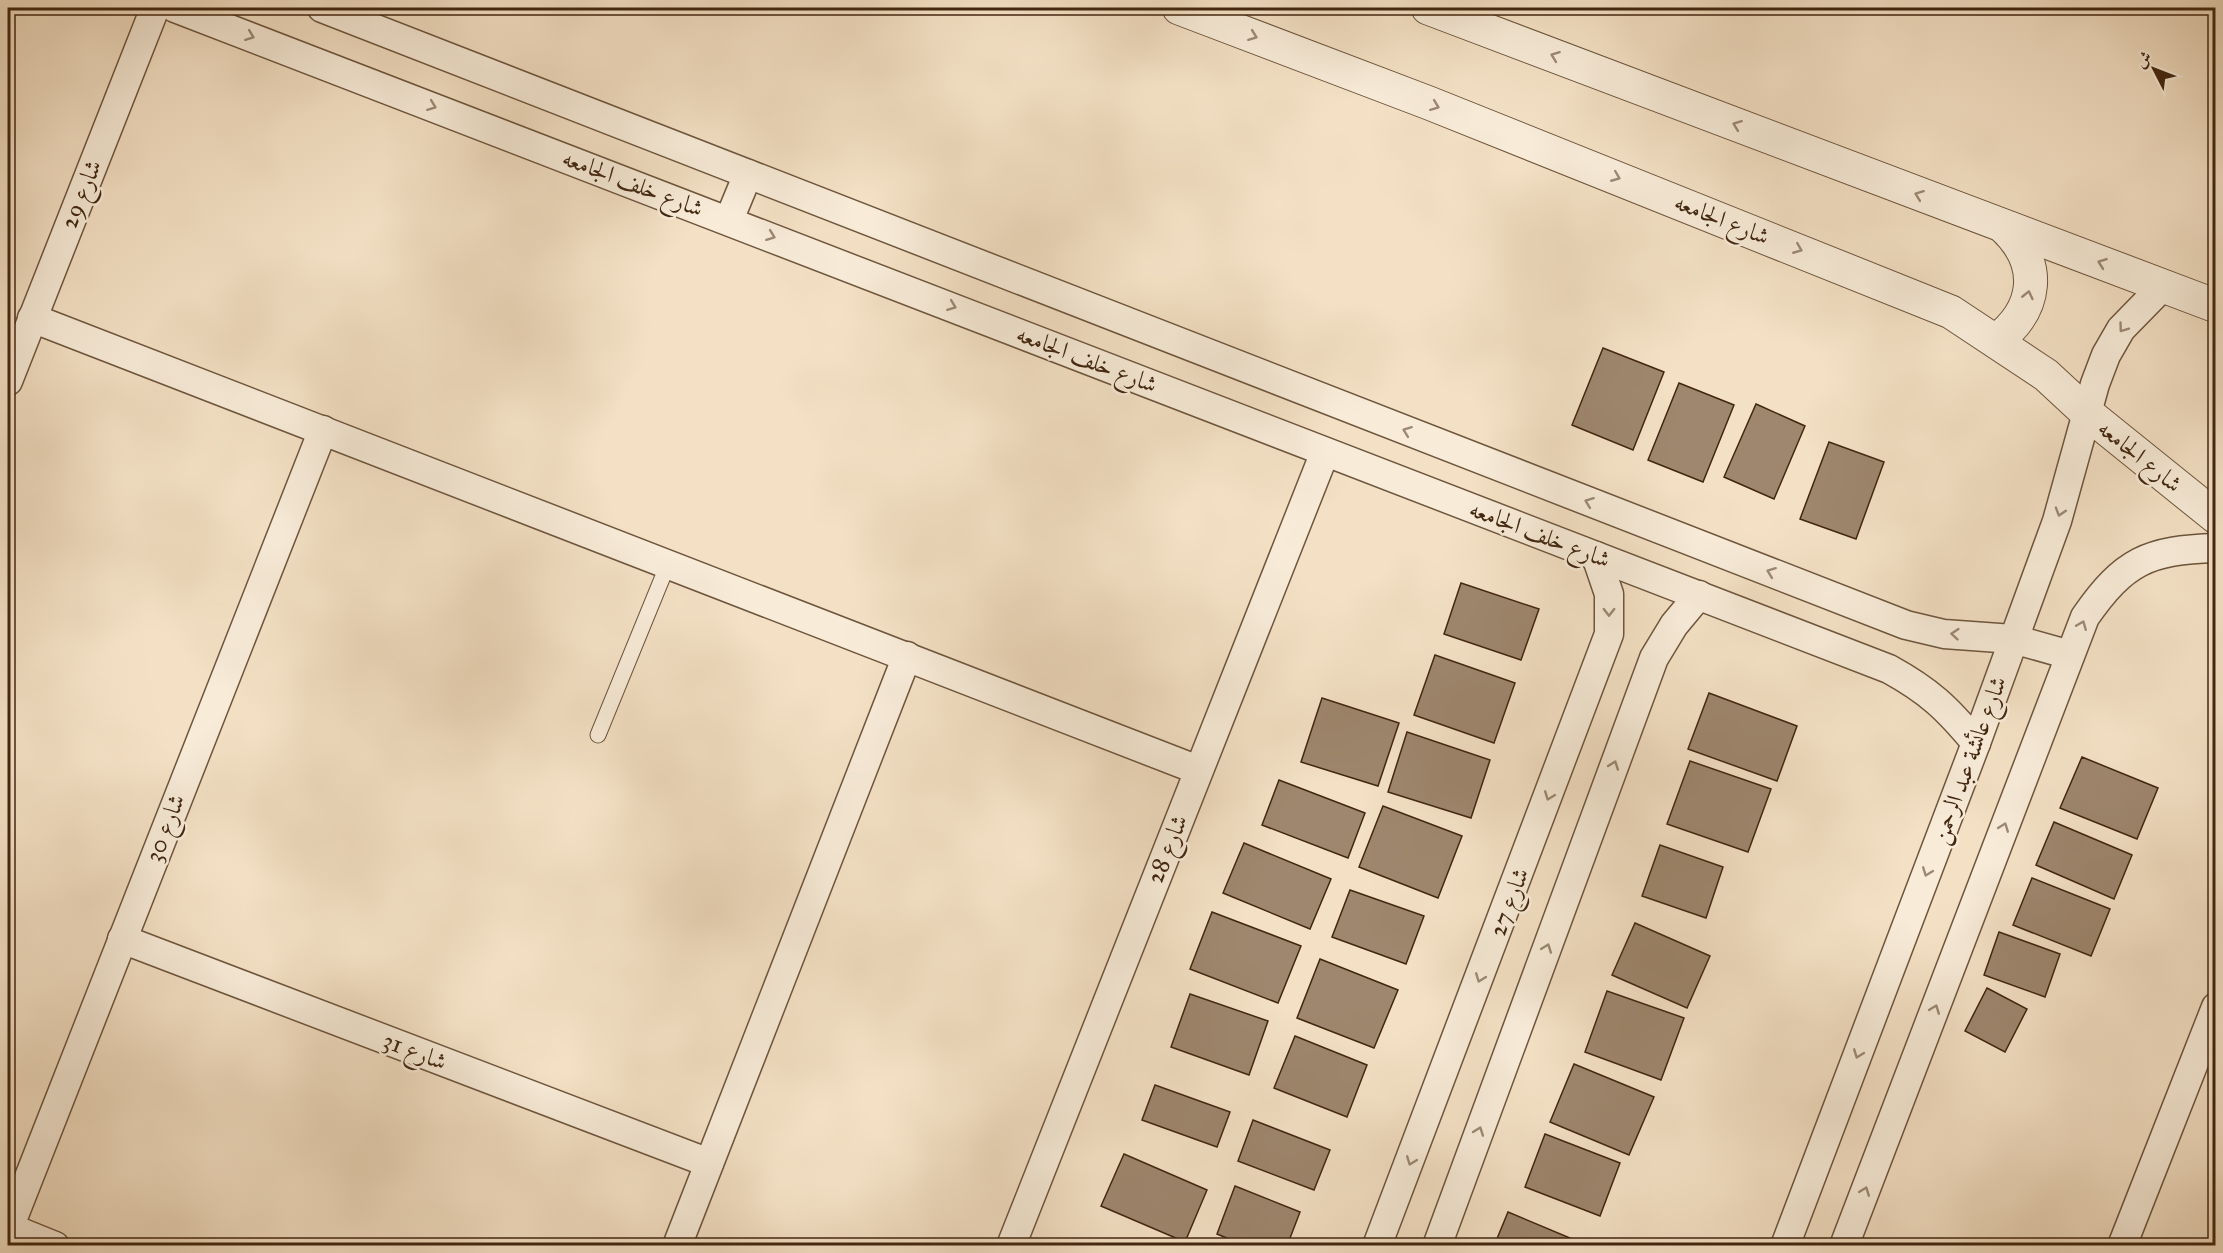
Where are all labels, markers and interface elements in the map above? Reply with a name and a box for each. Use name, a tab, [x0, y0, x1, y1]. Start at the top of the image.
one-way arrow	[243, 29, 254, 41]
one-way arrow	[1247, 29, 1258, 41]
north arrow	[2124, 39, 2184, 99]
text: ش	[2131, 47, 2156, 72]
one-way arrow	[1550, 50, 1561, 63]
one-way arrow	[425, 99, 436, 111]
one-way arrow	[1429, 99, 1440, 111]
one-way arrow	[1732, 120, 1743, 132]
street label: شارع خلف الجامعه	[557, 142, 708, 228]
street label: شارع 29	[54, 155, 113, 235]
one-way arrow	[1611, 170, 1621, 183]
street label: شارع الجامعه	[1668, 186, 1774, 256]
one-way arrow	[1915, 189, 1925, 202]
one-way arrow	[764, 229, 775, 241]
one-way arrow	[1791, 242, 1802, 254]
one-way arrow	[2097, 258, 2108, 271]
one-way arrow	[2021, 290, 2034, 300]
one-way arrow	[946, 299, 957, 311]
street label: شارع خلف الجامعه	[1011, 318, 1162, 404]
one-way arrow	[2119, 322, 2130, 333]
street label: شارع الجامعه	[2089, 413, 2188, 503]
one-way arrow	[1403, 425, 1413, 438]
street label: شارع خلف الجامعه	[1464, 493, 1615, 579]
one-way arrow	[1584, 496, 1595, 509]
one-way arrow	[2055, 506, 2067, 516]
one-way arrow	[1766, 567, 1777, 580]
one-way arrow	[1603, 607, 1615, 616]
one-way arrow	[2075, 620, 2087, 631]
one-way arrow	[1950, 628, 1959, 641]
street label: شارع عائشة عبد الرحمن	[1925, 672, 2018, 850]
one-way arrow	[1607, 761, 1619, 772]
street label: شارع 30	[138, 790, 196, 868]
one-way arrow	[1544, 790, 1556, 801]
street label: شارع 28	[1140, 810, 1199, 890]
one-way arrow	[1997, 822, 2010, 832]
street label: شارع 27	[1482, 864, 1540, 942]
one-way arrow	[1922, 866, 1935, 877]
one-way arrow	[1539, 944, 1552, 954]
one-way arrow	[1475, 972, 1487, 983]
one-way arrow	[1928, 1004, 1940, 1015]
street label: شارع 31	[377, 1025, 451, 1081]
one-way arrow	[1853, 1048, 1865, 1059]
one-way arrow	[1472, 1127, 1485, 1137]
one-way arrow	[1405, 1155, 1418, 1166]
one-way arrow	[1858, 1186, 1870, 1197]

